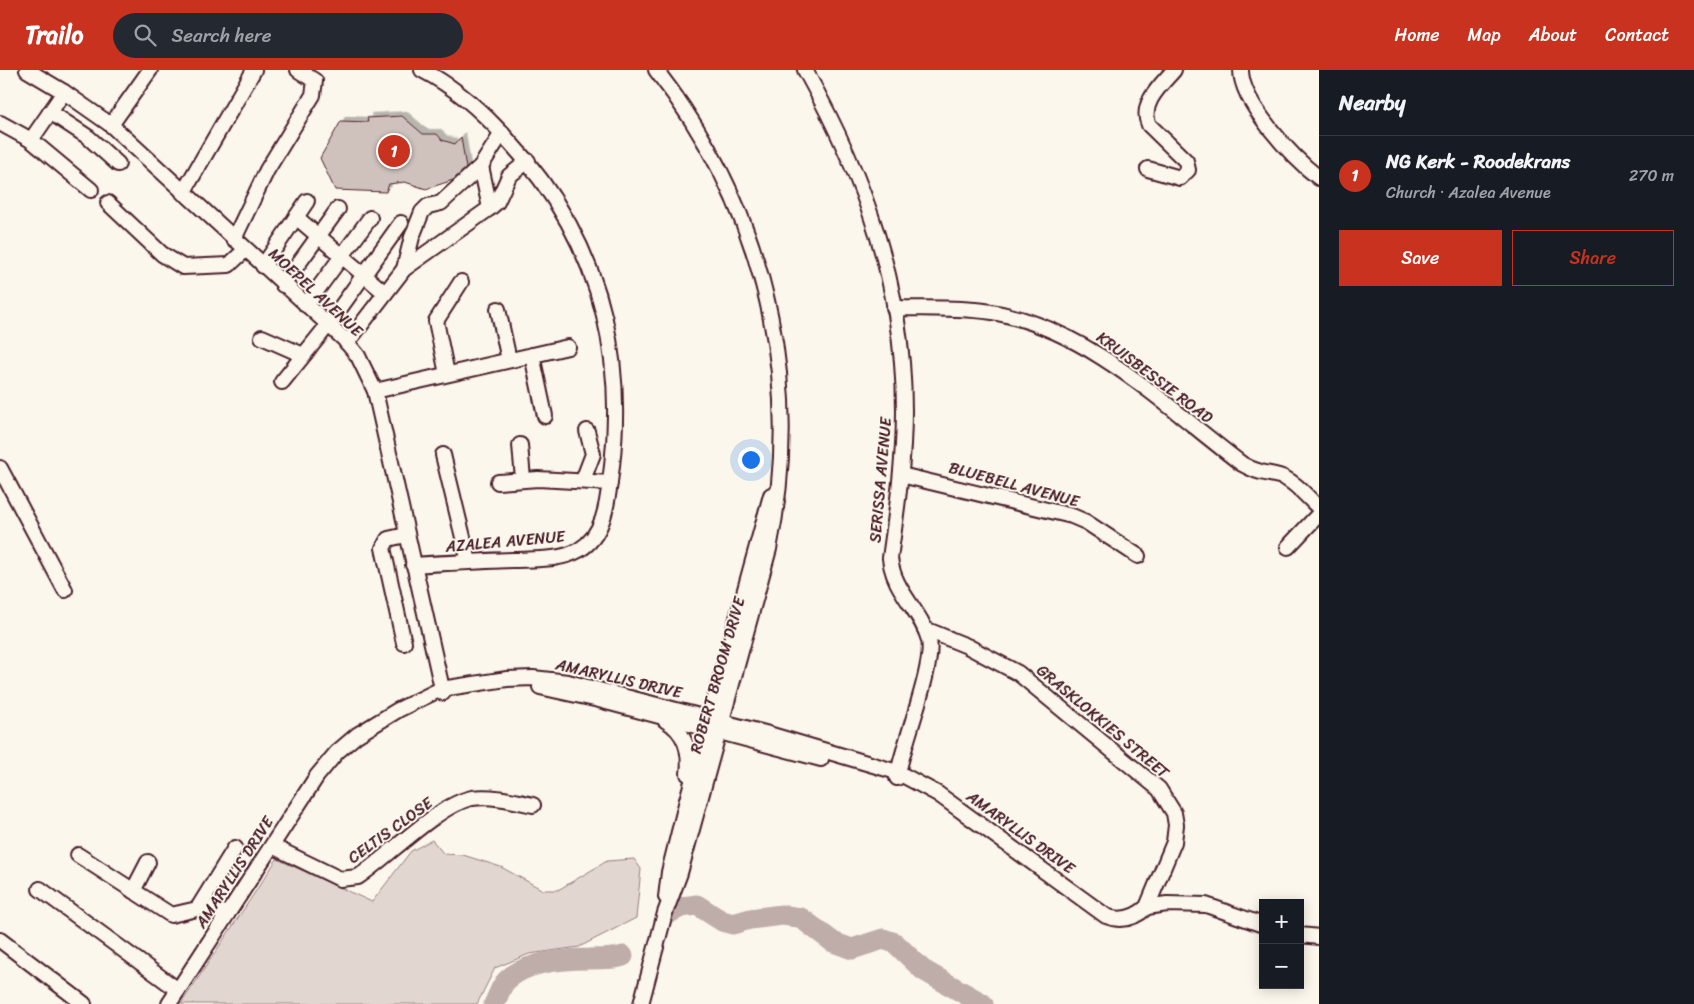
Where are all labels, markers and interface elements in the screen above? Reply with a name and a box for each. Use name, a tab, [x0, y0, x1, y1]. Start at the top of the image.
search box	[113, 13, 463, 58]
text: Trailo	[25, 14, 83, 56]
text: Search here	[171, 19, 272, 52]
text: Home	[1395, 19, 1440, 51]
text: Map	[1468, 19, 1501, 51]
text: About	[1529, 19, 1577, 51]
text: Contact	[1605, 19, 1669, 51]
icon: search	[131, 21, 159, 49]
text: Nearby	[1339, 84, 1405, 122]
pin: 1	[378, 132, 410, 170]
text: NG Kerk - Roodekrans	[1386, 145, 1570, 178]
text: 1	[1352, 161, 1358, 190]
text: 270 m	[1629, 161, 1674, 190]
text: Church · Azalea Avenue	[1386, 178, 1551, 207]
button: Save	[1339, 230, 1502, 286]
button: Share	[1512, 230, 1674, 286]
street label: MOEPEL AVENUE	[261, 240, 371, 345]
street label: KRUISBESSIE ROAD	[1090, 324, 1220, 432]
street label: SERISSA AVENUE	[861, 415, 901, 544]
your location	[738, 447, 764, 473]
street label: BLUEBELL AVENUE	[945, 453, 1083, 516]
street label: AZALEA AVENUE	[443, 522, 567, 561]
street label: ROBERT BROOM DRIVE	[681, 592, 754, 757]
street label: AMARYLLIS DRIVE	[552, 650, 686, 707]
street label: GRASKLOKKIES STREET	[1030, 657, 1177, 787]
street label: AMARYLLIS DRIVE	[959, 782, 1082, 883]
street label: CELTIS CLOSE	[341, 789, 440, 872]
street label: AMARYLLIS DRIVE	[187, 809, 282, 935]
map controls	[1259, 899, 1304, 989]
button: +	[1259, 899, 1304, 944]
button: −	[1259, 944, 1304, 989]

